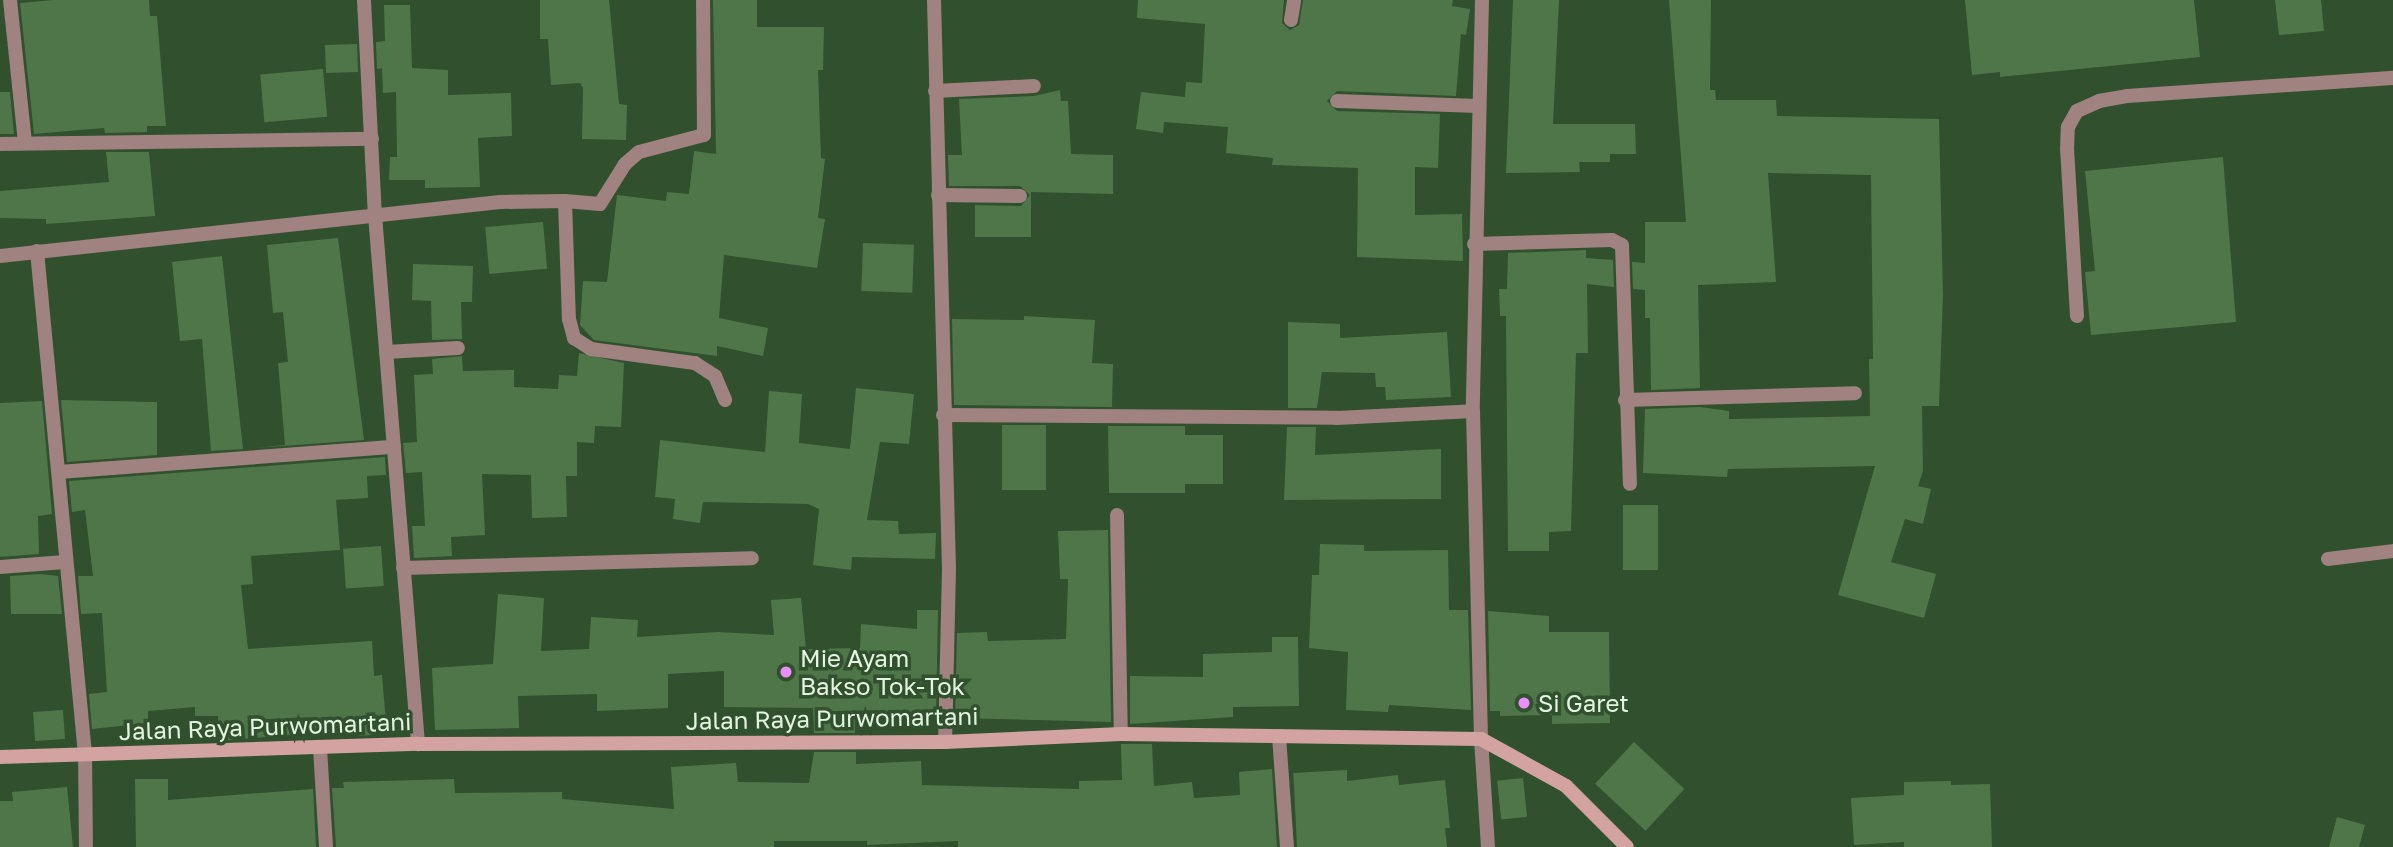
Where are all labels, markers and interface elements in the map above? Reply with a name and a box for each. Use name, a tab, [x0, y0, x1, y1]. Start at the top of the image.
place label: Mie Ayam Bakso Tok-Tok	[800, 644, 965, 700]
marker: Mie Ayam Bakso Tok-Tok	[778, 664, 794, 680]
place label: Si Garet	[1538, 689, 1629, 717]
marker: Si Garet	[1516, 695, 1532, 711]
street label: Jalan Raya Purwomartani	[685, 701, 979, 735]
street label: Jalan Raya Purwomartani	[118, 706, 412, 746]

